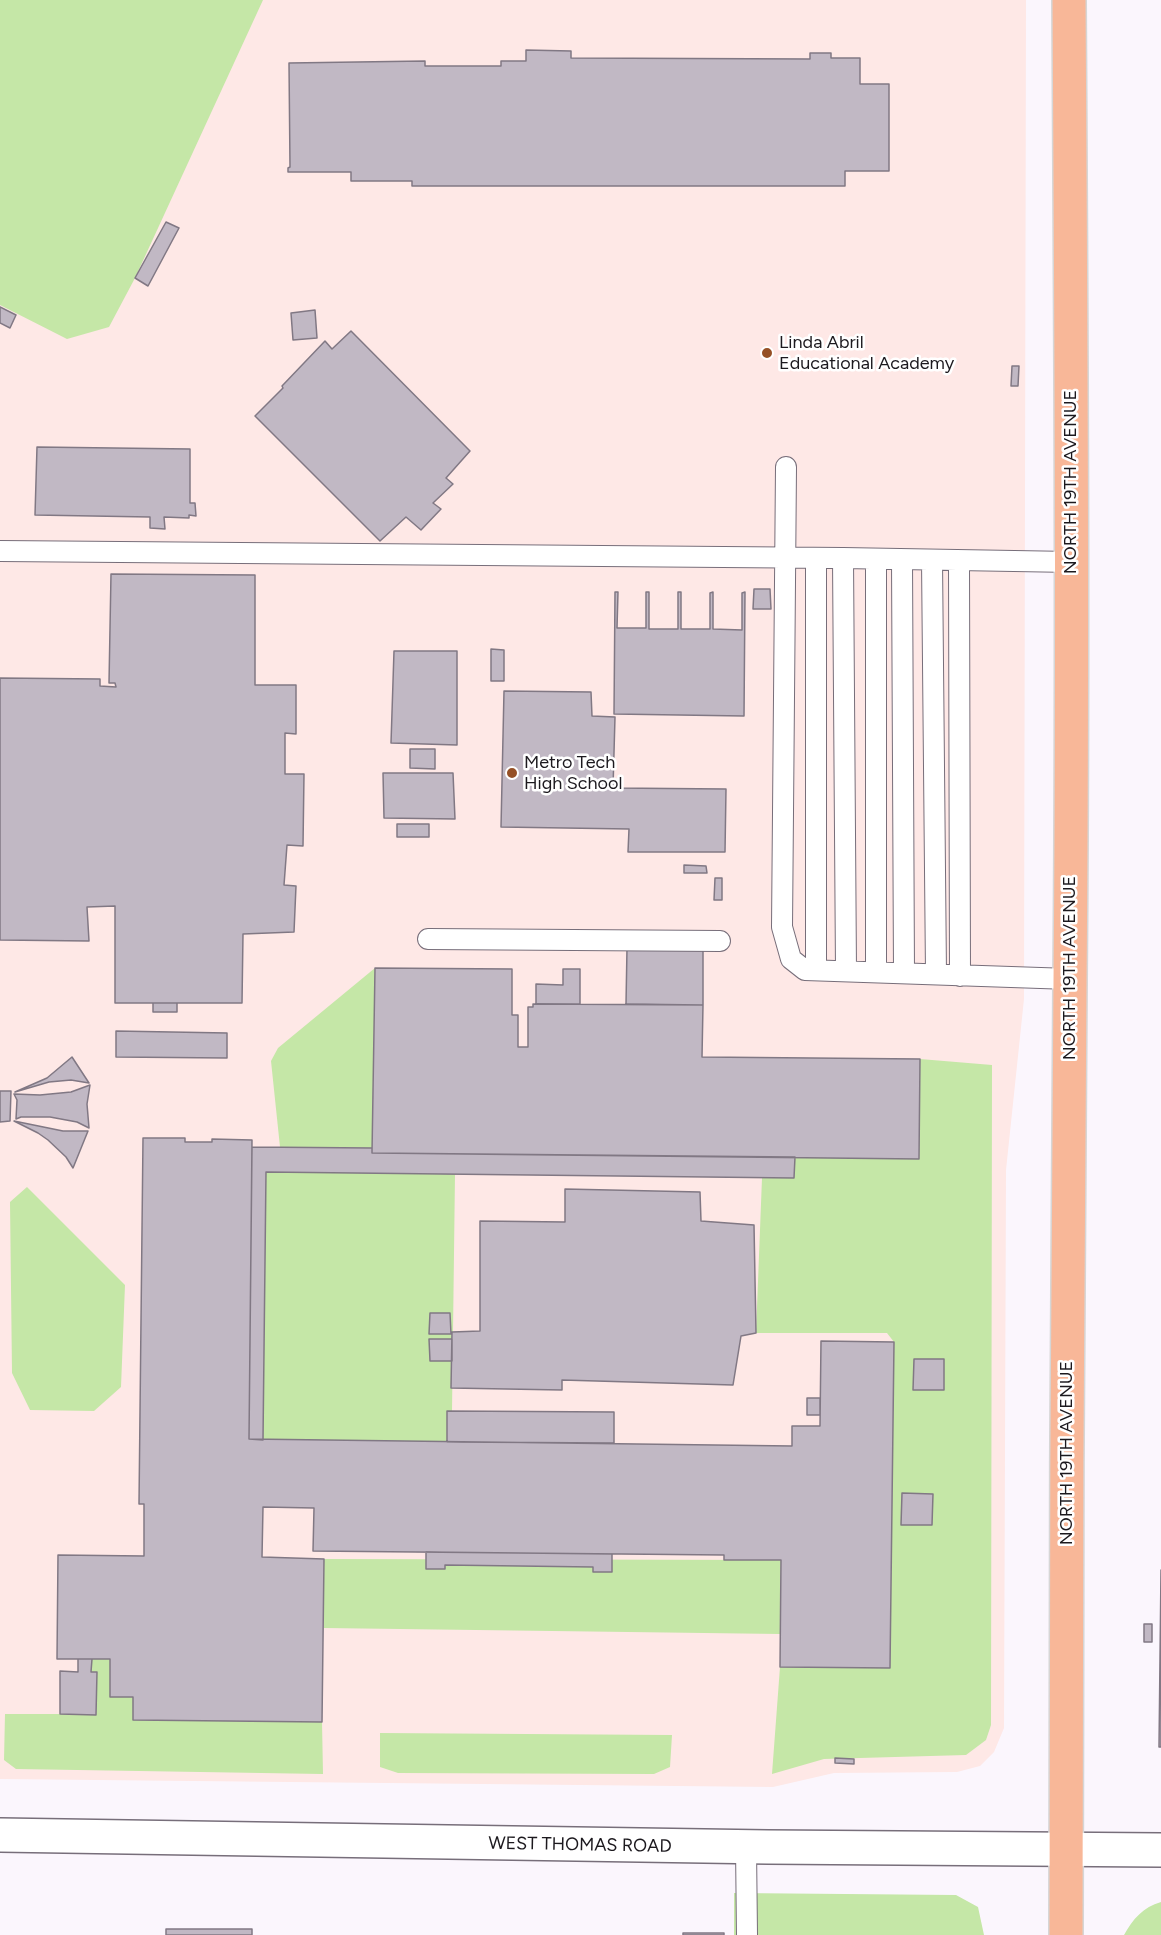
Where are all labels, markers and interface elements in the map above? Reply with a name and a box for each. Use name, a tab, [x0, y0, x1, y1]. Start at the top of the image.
place label: Linda Abril Educational Academy	[779, 332, 954, 374]
marker: Linda Abril Educational Academy	[760, 346, 774, 360]
street label: NORTH 19TH AVENUE	[1060, 390, 1082, 574]
place label: Metro Tech High School	[524, 752, 622, 795]
marker: Metro Tech High School	[505, 766, 519, 780]
street label: NORTH 19TH AVENUE	[1059, 876, 1081, 1060]
street label: NORTH 19TH AVENUE	[1056, 1361, 1078, 1545]
street label: WEST THOMAS ROAD	[488, 1833, 672, 1857]

